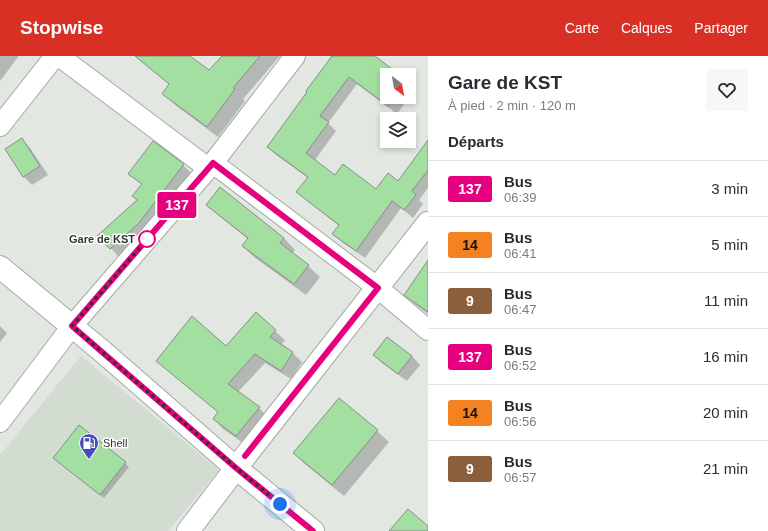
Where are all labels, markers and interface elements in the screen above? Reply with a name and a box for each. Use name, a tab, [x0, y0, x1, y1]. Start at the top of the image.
text: Stopwise	[20, 17, 103, 38]
text: Carte	[565, 20, 599, 36]
text: Calques	[621, 20, 672, 36]
text: Partager	[694, 20, 748, 36]
north arrow	[380, 68, 416, 104]
map controls	[380, 68, 416, 148]
button: heart	[706, 69, 748, 111]
text: Gare de KST	[448, 72, 562, 93]
text: À pied · 2 min · 120 m	[448, 98, 576, 113]
button: layers	[380, 112, 416, 148]
text: Départs	[448, 133, 504, 150]
text: Bus	[504, 173, 532, 190]
text: 3 min	[711, 180, 748, 197]
text: 137	[458, 181, 482, 197]
text: 06:39	[504, 190, 537, 205]
line badge: 137	[154, 192, 200, 218]
text: 137	[165, 197, 189, 213]
text: Bus	[504, 229, 532, 246]
marker: Gare de KST	[138, 230, 156, 248]
place label: Gare de KST	[69, 233, 135, 245]
text: 5 min	[711, 236, 748, 253]
text: 14	[462, 237, 478, 253]
text: 06:41	[504, 246, 537, 261]
text: Bus	[504, 285, 532, 302]
text: 11 min	[704, 292, 748, 309]
text: 9	[466, 293, 474, 309]
text: 06:47	[504, 302, 537, 317]
text: Bus	[504, 341, 532, 358]
text: 16 min	[703, 348, 748, 365]
text: 137	[458, 349, 482, 365]
text: 06:52	[504, 358, 537, 373]
text: Bus	[504, 397, 532, 414]
text: 20 min	[703, 404, 748, 421]
text: 14	[462, 405, 478, 421]
text: 06:56	[504, 414, 537, 429]
fuel station icon: Shell	[78, 432, 100, 460]
place label: Shell	[103, 437, 127, 449]
text: Bus	[504, 453, 532, 470]
text: 21 min	[703, 460, 748, 477]
text: 9	[466, 461, 474, 477]
text: 06:57	[504, 470, 537, 485]
your location	[270, 494, 290, 514]

